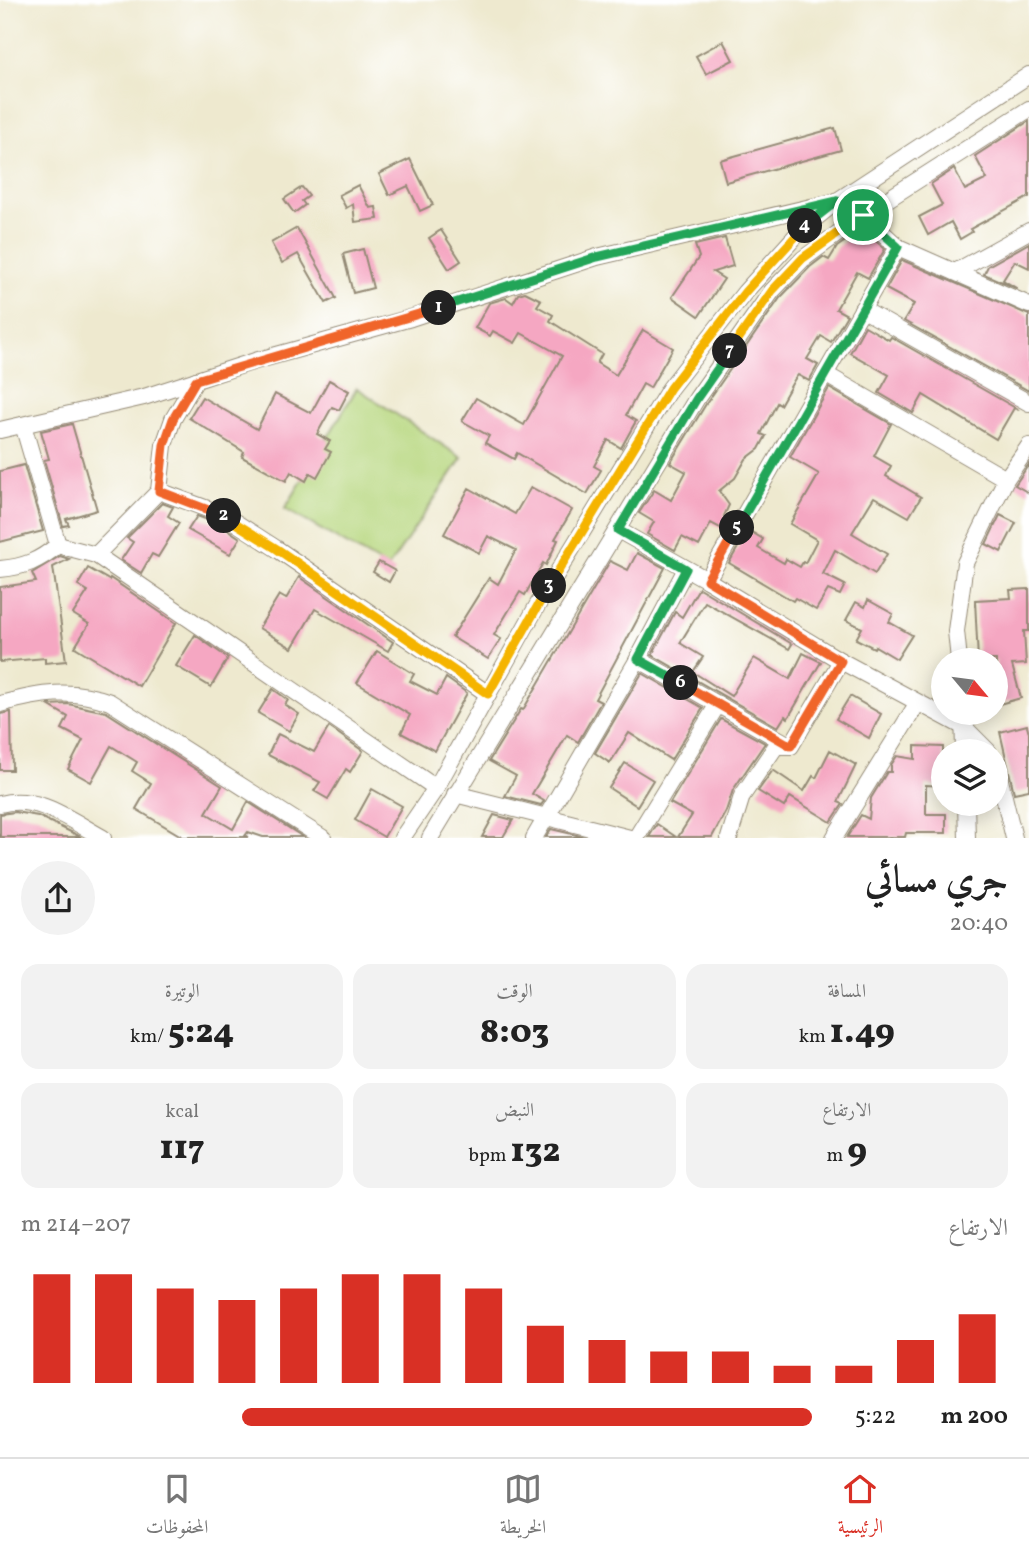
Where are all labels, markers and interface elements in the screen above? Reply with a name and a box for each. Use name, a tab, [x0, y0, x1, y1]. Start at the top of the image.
pin	[833, 185, 893, 245]
icon: arrive	[844, 196, 882, 234]
pin: 4	[788, 208, 822, 244]
text: 4	[799, 212, 810, 238]
pin: 1	[422, 290, 457, 326]
text: 1	[435, 294, 442, 320]
pin: 7	[712, 334, 748, 368]
text: 7	[725, 337, 734, 363]
pin: 2	[206, 498, 242, 534]
text: 2	[219, 502, 228, 528]
pin: 5	[720, 510, 754, 546]
text: 5	[732, 514, 741, 540]
pin: 3	[532, 568, 566, 604]
text: 3	[544, 572, 553, 598]
north arrow	[931, 648, 1008, 724]
map controls	[931, 648, 1008, 816]
pin: 6	[664, 666, 698, 700]
text: 6	[675, 669, 686, 695]
button: layers	[931, 739, 1008, 816]
text: جري مسائي	[865, 855, 1008, 908]
button: share	[21, 861, 95, 935]
text: 20:40	[950, 908, 1008, 940]
text: الوتيرة	[165, 979, 200, 1005]
text: الوقت	[496, 979, 533, 1005]
text: المسافة	[827, 979, 866, 1005]
text: 5:24	[168, 1009, 234, 1057]
text: 8:03	[480, 1009, 549, 1057]
text: 1.49	[830, 1009, 895, 1057]
text: /km	[130, 1024, 168, 1050]
text: km	[799, 1024, 830, 1050]
text: النبض	[495, 1098, 534, 1124]
text: الارتفاع	[822, 1098, 871, 1124]
text: kcal	[165, 1099, 199, 1125]
text: 117	[160, 1125, 205, 1173]
text: 132	[510, 1128, 560, 1176]
text: 9	[847, 1128, 867, 1176]
text: bpm	[469, 1143, 510, 1169]
text: m	[827, 1143, 847, 1169]
text: 207–214 m	[21, 1209, 131, 1241]
text: الارتفاع	[948, 1213, 1008, 1245]
text: 5:22	[855, 1401, 896, 1433]
text: 200 m	[941, 1401, 1008, 1433]
tab: المحفوظات	[146, 1470, 208, 1545]
tab: الخريطة	[500, 1470, 546, 1545]
tab: الرئيسية	[838, 1470, 883, 1545]

